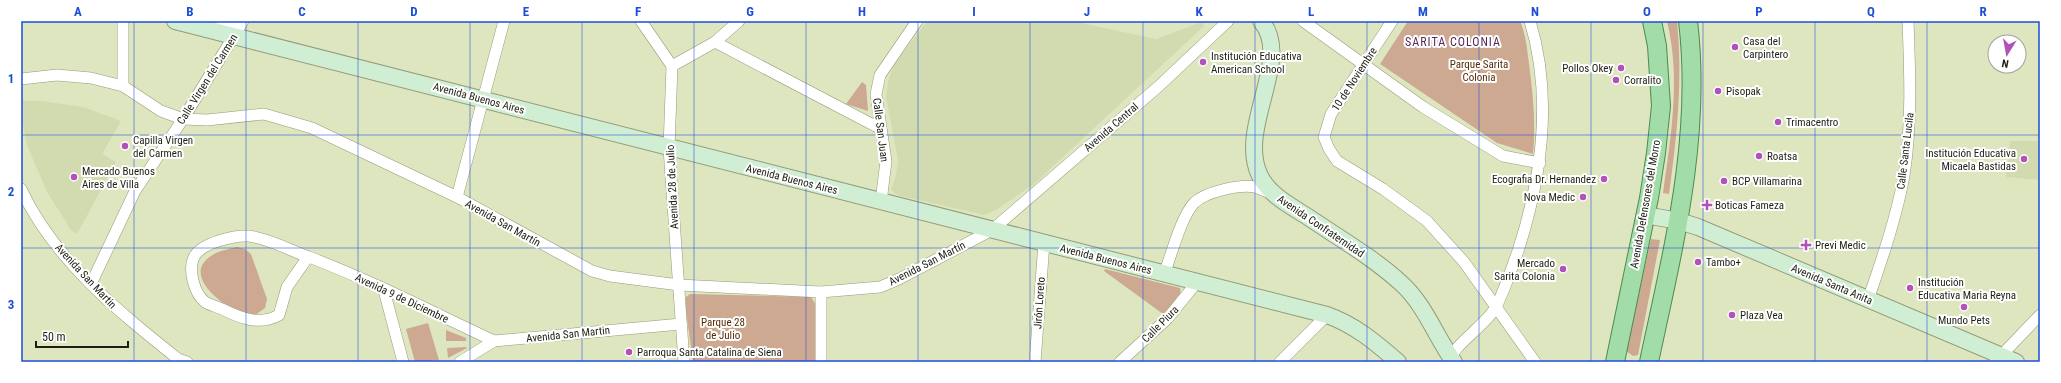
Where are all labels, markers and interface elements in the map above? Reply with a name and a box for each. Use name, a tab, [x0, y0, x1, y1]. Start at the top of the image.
text: A	[74, 4, 82, 19]
text: B	[186, 4, 194, 19]
text: C	[298, 4, 306, 19]
text: D	[410, 4, 418, 19]
text: E	[523, 4, 530, 19]
text: F	[635, 4, 641, 19]
text: G	[746, 4, 754, 19]
text: H	[858, 4, 866, 19]
text: I	[972, 4, 976, 19]
text: J	[1084, 4, 1090, 19]
text: K	[1195, 4, 1203, 19]
text: L	[1308, 4, 1314, 19]
text: M	[1418, 4, 1428, 19]
text: N	[1531, 4, 1539, 19]
text: O	[1643, 4, 1651, 19]
text: P	[1755, 4, 1763, 19]
text: Q	[1867, 4, 1875, 19]
text: R	[1979, 4, 1987, 19]
street label: Calle Virgen del Carmen	[174, 32, 240, 127]
north arrow	[1987, 34, 2027, 74]
district label: SARITA COLONIA	[1405, 35, 1501, 49]
place label: Casa del Carpintero	[1743, 35, 1789, 61]
marker: Casa del Carpintero	[1730, 42, 1740, 52]
street label: 10 de Noviembre	[1329, 45, 1380, 114]
place label: Institución Educativa American School	[1211, 50, 1302, 76]
text: N	[2000, 56, 2010, 70]
marker: Institución Educativa American School	[1198, 57, 1208, 67]
park label: Parque Sarita Colonia	[1450, 58, 1508, 84]
place label: Pollos Okey	[1562, 62, 1613, 75]
marker: Pollos Okey	[1616, 63, 1626, 73]
text: 1	[8, 71, 14, 86]
place label: Corralito	[1624, 74, 1662, 87]
marker: Corralito	[1611, 75, 1621, 85]
street label: Avenida Buenos Aires	[432, 80, 526, 117]
place label: Pisopak	[1726, 85, 1761, 98]
marker: Pisopak	[1713, 86, 1723, 96]
street label: Calle San Juan	[870, 97, 891, 163]
street label: Avenida Central	[1081, 100, 1141, 155]
street label: Calle Santa Lucila	[1894, 112, 1917, 190]
place label: Trimacentro	[1786, 116, 1839, 129]
marker: Trimacentro	[1773, 117, 1783, 127]
place label: Capilla Virgen del Carmen	[133, 134, 193, 160]
street label: Avenida Defensores del Morro	[1628, 138, 1663, 269]
marker: Capilla Virgen del Carmen	[120, 141, 130, 151]
street label: Avenida 28 de Julio	[664, 144, 681, 230]
place label: Institución Educativa Micaela Bastidas	[1925, 147, 2016, 173]
place label: Roatsa	[1767, 150, 1797, 163]
marker: Roatsa	[1754, 151, 1764, 161]
marker: Institución Educativa Micaela Bastidas	[2019, 154, 2029, 164]
street label: Avenida Buenos Aires	[745, 162, 839, 197]
place label: Mercado Buenos Aires de Villa	[82, 165, 155, 191]
marker: Mercado Buenos Aires de Villa	[69, 172, 79, 182]
place label: Ecografia Dr. Hernandez	[1492, 173, 1596, 186]
marker: Ecografia Dr. Hernandez	[1599, 174, 1609, 184]
place label: BCP Villamarina	[1732, 175, 1802, 188]
marker: BCP Villamarina	[1719, 176, 1729, 186]
text: 2	[8, 184, 15, 199]
place label: Nova Medic	[1524, 191, 1575, 204]
marker: Nova Medic	[1578, 192, 1588, 202]
street label: Avenida Confraternidad	[1275, 193, 1367, 260]
street label: Avenida San Martín	[463, 197, 543, 250]
place label: Boticas Fameza	[1715, 199, 1784, 212]
marker: Boticas Fameza	[1702, 200, 1712, 210]
street label: Avenida San Martín	[887, 239, 968, 288]
marker: Previ Medic	[1800, 239, 1812, 251]
place label: Previ Medic	[1815, 239, 1866, 252]
street label: Avenida San Martin	[52, 241, 119, 312]
street label: Avenida Buenos Aires	[1059, 242, 1153, 277]
place label: Tambo+	[1706, 256, 1741, 269]
place label: Mercado Sarita Colonia	[1494, 257, 1555, 283]
marker: Tambo+	[1693, 257, 1703, 267]
street label: Avenida Santa Anita	[1789, 261, 1874, 307]
marker: Mercado Sarita Colonia	[1558, 264, 1568, 274]
street label: Avenida 9 de Diciembre	[353, 271, 451, 326]
street label: Jirón Loreto	[1031, 276, 1048, 330]
place label: Institución Educativa Maria Reyna	[1918, 276, 2016, 302]
marker: Institución Educativa Maria Reyna	[1905, 283, 1915, 293]
text: 3	[8, 297, 14, 312]
marker: Mundo Pets	[1959, 302, 1969, 312]
street label: Calle Piura	[1139, 303, 1181, 345]
place label: Plaza Vea	[1740, 309, 1783, 322]
marker: Plaza Vea	[1727, 310, 1737, 320]
place label: Mundo Pets	[1938, 314, 1990, 327]
park label: Parque 28 de Julio	[701, 316, 745, 342]
scale bar	[36, 323, 128, 349]
street label: Avenida San Martin	[526, 324, 611, 345]
text: 50 m	[42, 330, 66, 344]
place label: Parroqua Santa Catalina de Siena	[637, 346, 782, 359]
marker: Parroqua Santa Catalina de Siena	[624, 347, 634, 357]

